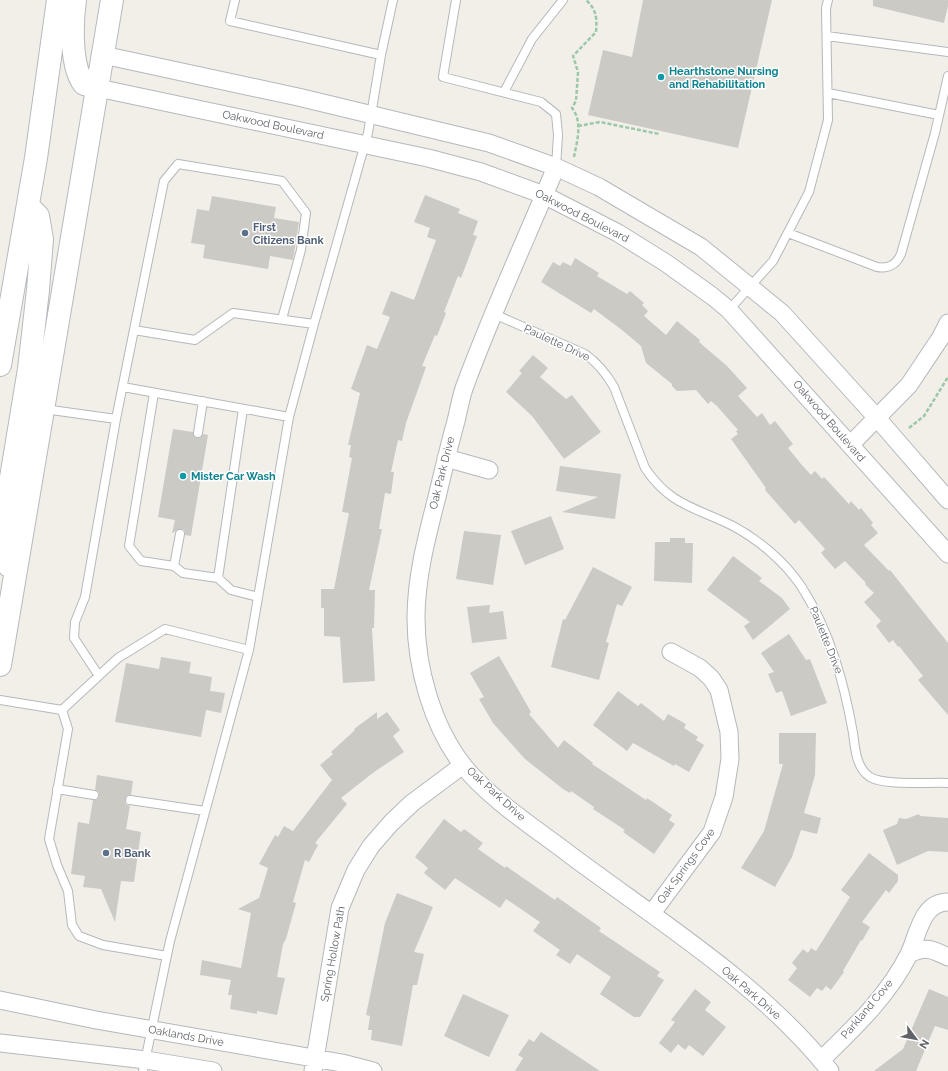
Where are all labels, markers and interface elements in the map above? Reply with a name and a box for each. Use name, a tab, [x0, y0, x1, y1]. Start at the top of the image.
place label: Hearthstone Nursing and Rehabilitation	[669, 65, 779, 91]
marker: Hearthstone Nursing and Rehabilitation	[656, 72, 666, 82]
street label: Oakwood Boulevard	[221, 108, 325, 142]
street label: Oakwood Boulevard	[533, 187, 631, 245]
place label: First Citizens Bank	[253, 221, 324, 247]
marker: First Citizens Bank	[240, 228, 250, 238]
street label: Paulette Drive	[522, 322, 593, 364]
street label: Oakwood Boulevard	[790, 378, 868, 464]
street label: Oak Park Drive	[427, 435, 457, 511]
place label: Mister Car Wash	[191, 470, 276, 483]
marker: Mister Car Wash	[178, 471, 188, 481]
street label: Paulette Drive	[807, 604, 846, 676]
street label: Oak Park Drive	[464, 764, 528, 824]
street label: Oak Springs Cove	[654, 825, 718, 906]
place label: R Bank	[114, 847, 151, 860]
marker: R Bank	[101, 848, 111, 858]
street label: Spring Hollow Path	[318, 905, 348, 1003]
street label: Oak Park Drive	[719, 964, 784, 1023]
street label: Parkland Cove	[838, 976, 896, 1041]
north arrow	[896, 1019, 936, 1059]
street label: Oaklands Drive	[147, 1023, 225, 1049]
text: N	[916, 1037, 932, 1051]

